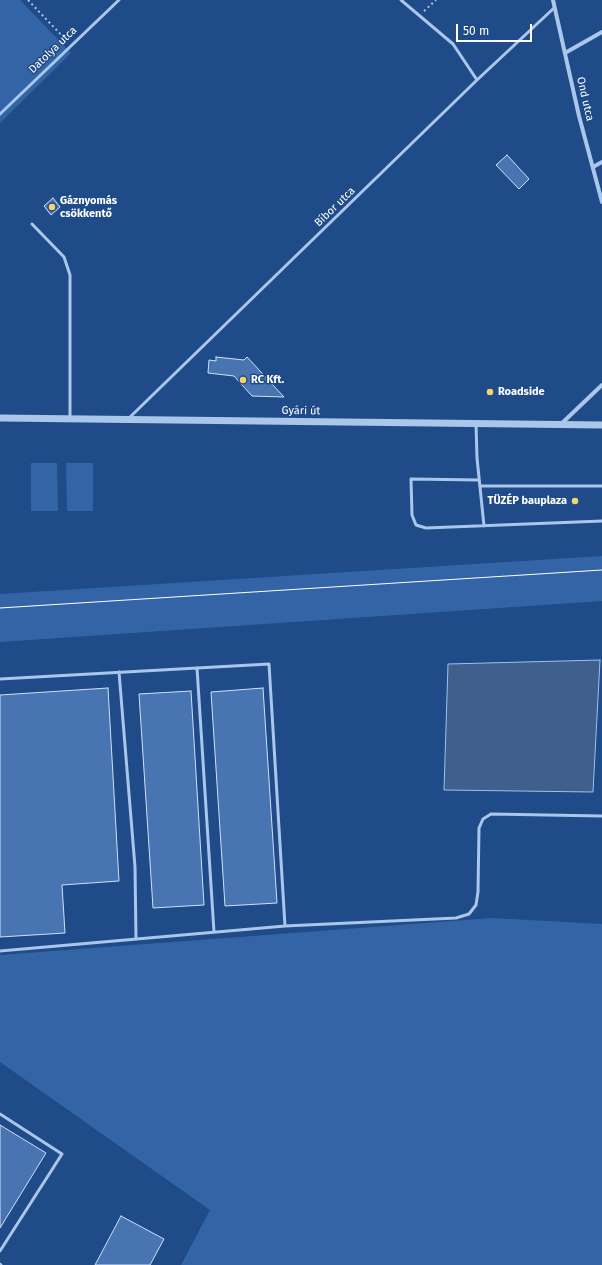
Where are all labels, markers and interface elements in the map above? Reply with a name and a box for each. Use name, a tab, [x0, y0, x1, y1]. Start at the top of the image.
scale bar	[458, 16, 534, 42]
street label: Datolya utca	[26, 24, 80, 76]
text: 50 m	[463, 24, 489, 38]
street label: Ond utca	[574, 76, 596, 122]
street label: Bíbor utca	[312, 184, 358, 230]
place label: Gáznyomás csökkentő	[60, 194, 117, 220]
marker: Gáznyomás csökkentő	[47, 202, 57, 212]
place label: RC Kft.	[251, 373, 284, 387]
marker: RC Kft.	[238, 375, 248, 385]
place label: Roadside	[498, 385, 545, 399]
marker: Roadside	[485, 387, 495, 397]
street label: Gyári út	[281, 404, 321, 418]
place label: TÜZÉP bauplaza	[488, 494, 567, 508]
marker: TÜZÉP bauplaza	[570, 496, 580, 506]

